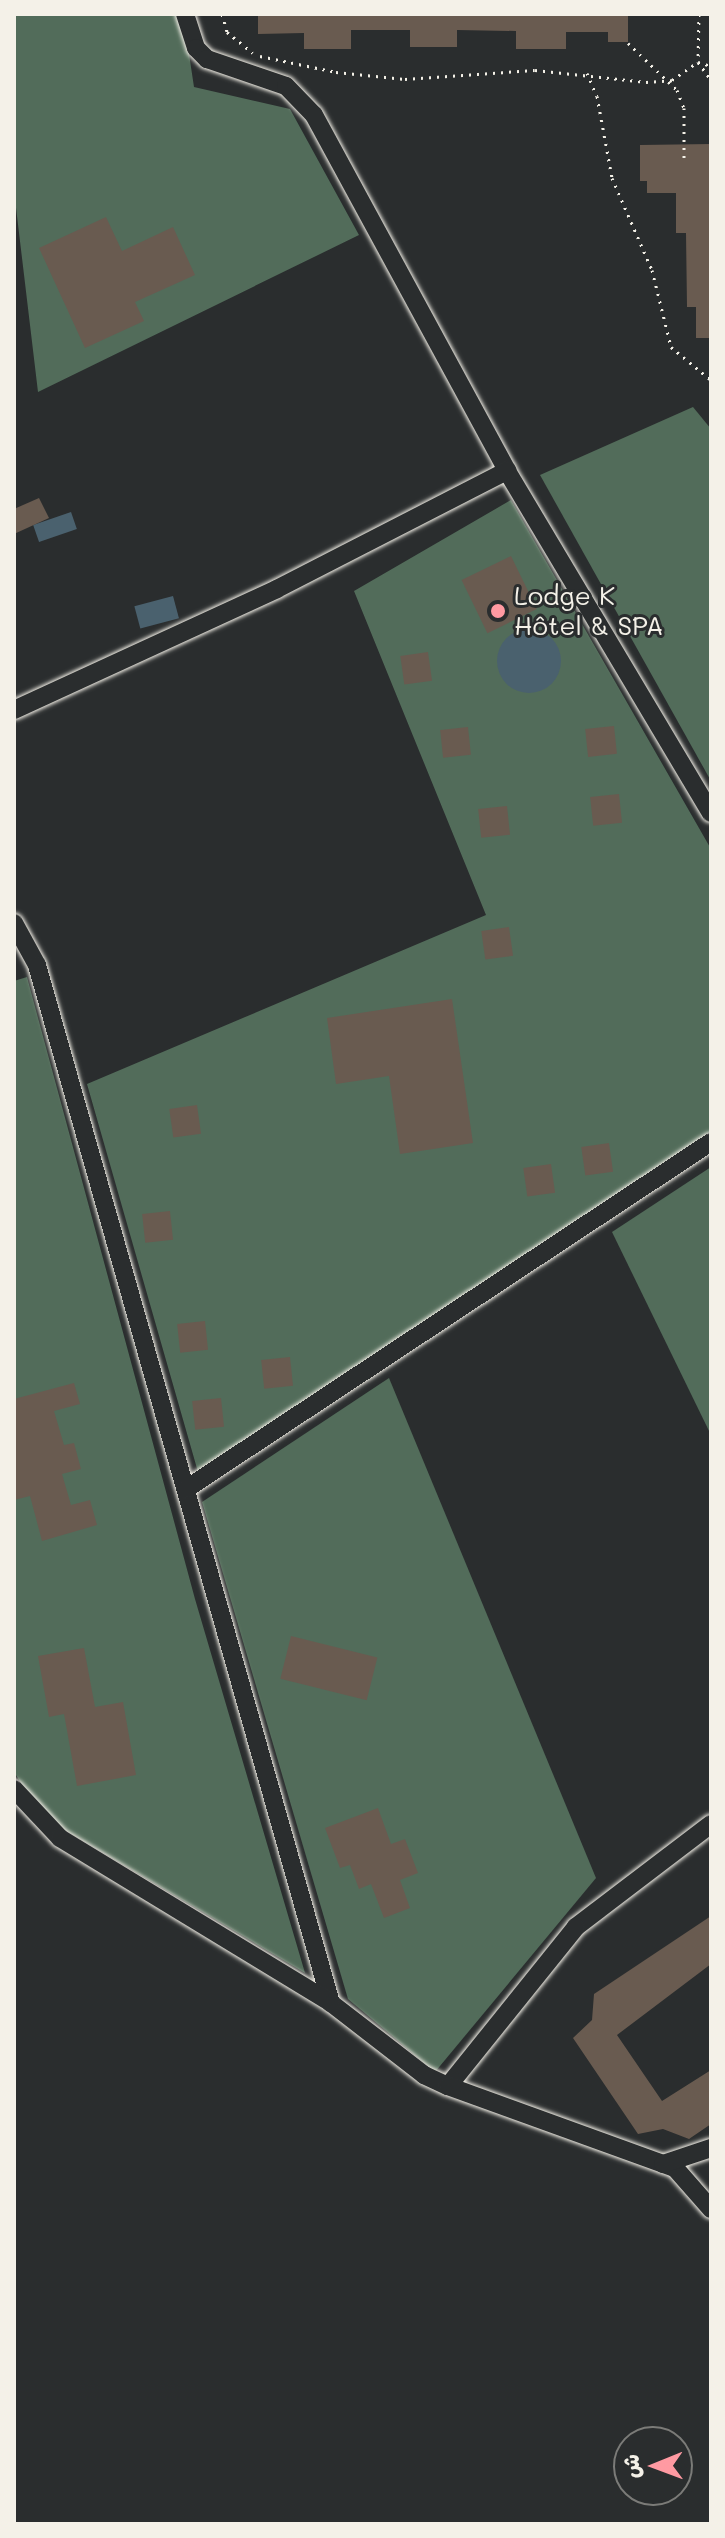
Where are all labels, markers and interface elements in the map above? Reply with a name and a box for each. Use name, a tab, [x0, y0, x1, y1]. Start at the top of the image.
place label: Lodge K Hôtel & SPA	[514, 580, 664, 642]
marker: Lodge K Hôtel & SPA	[489, 602, 507, 620]
north arrow	[613, 2426, 693, 2506]
text: ش	[616, 2454, 645, 2479]

